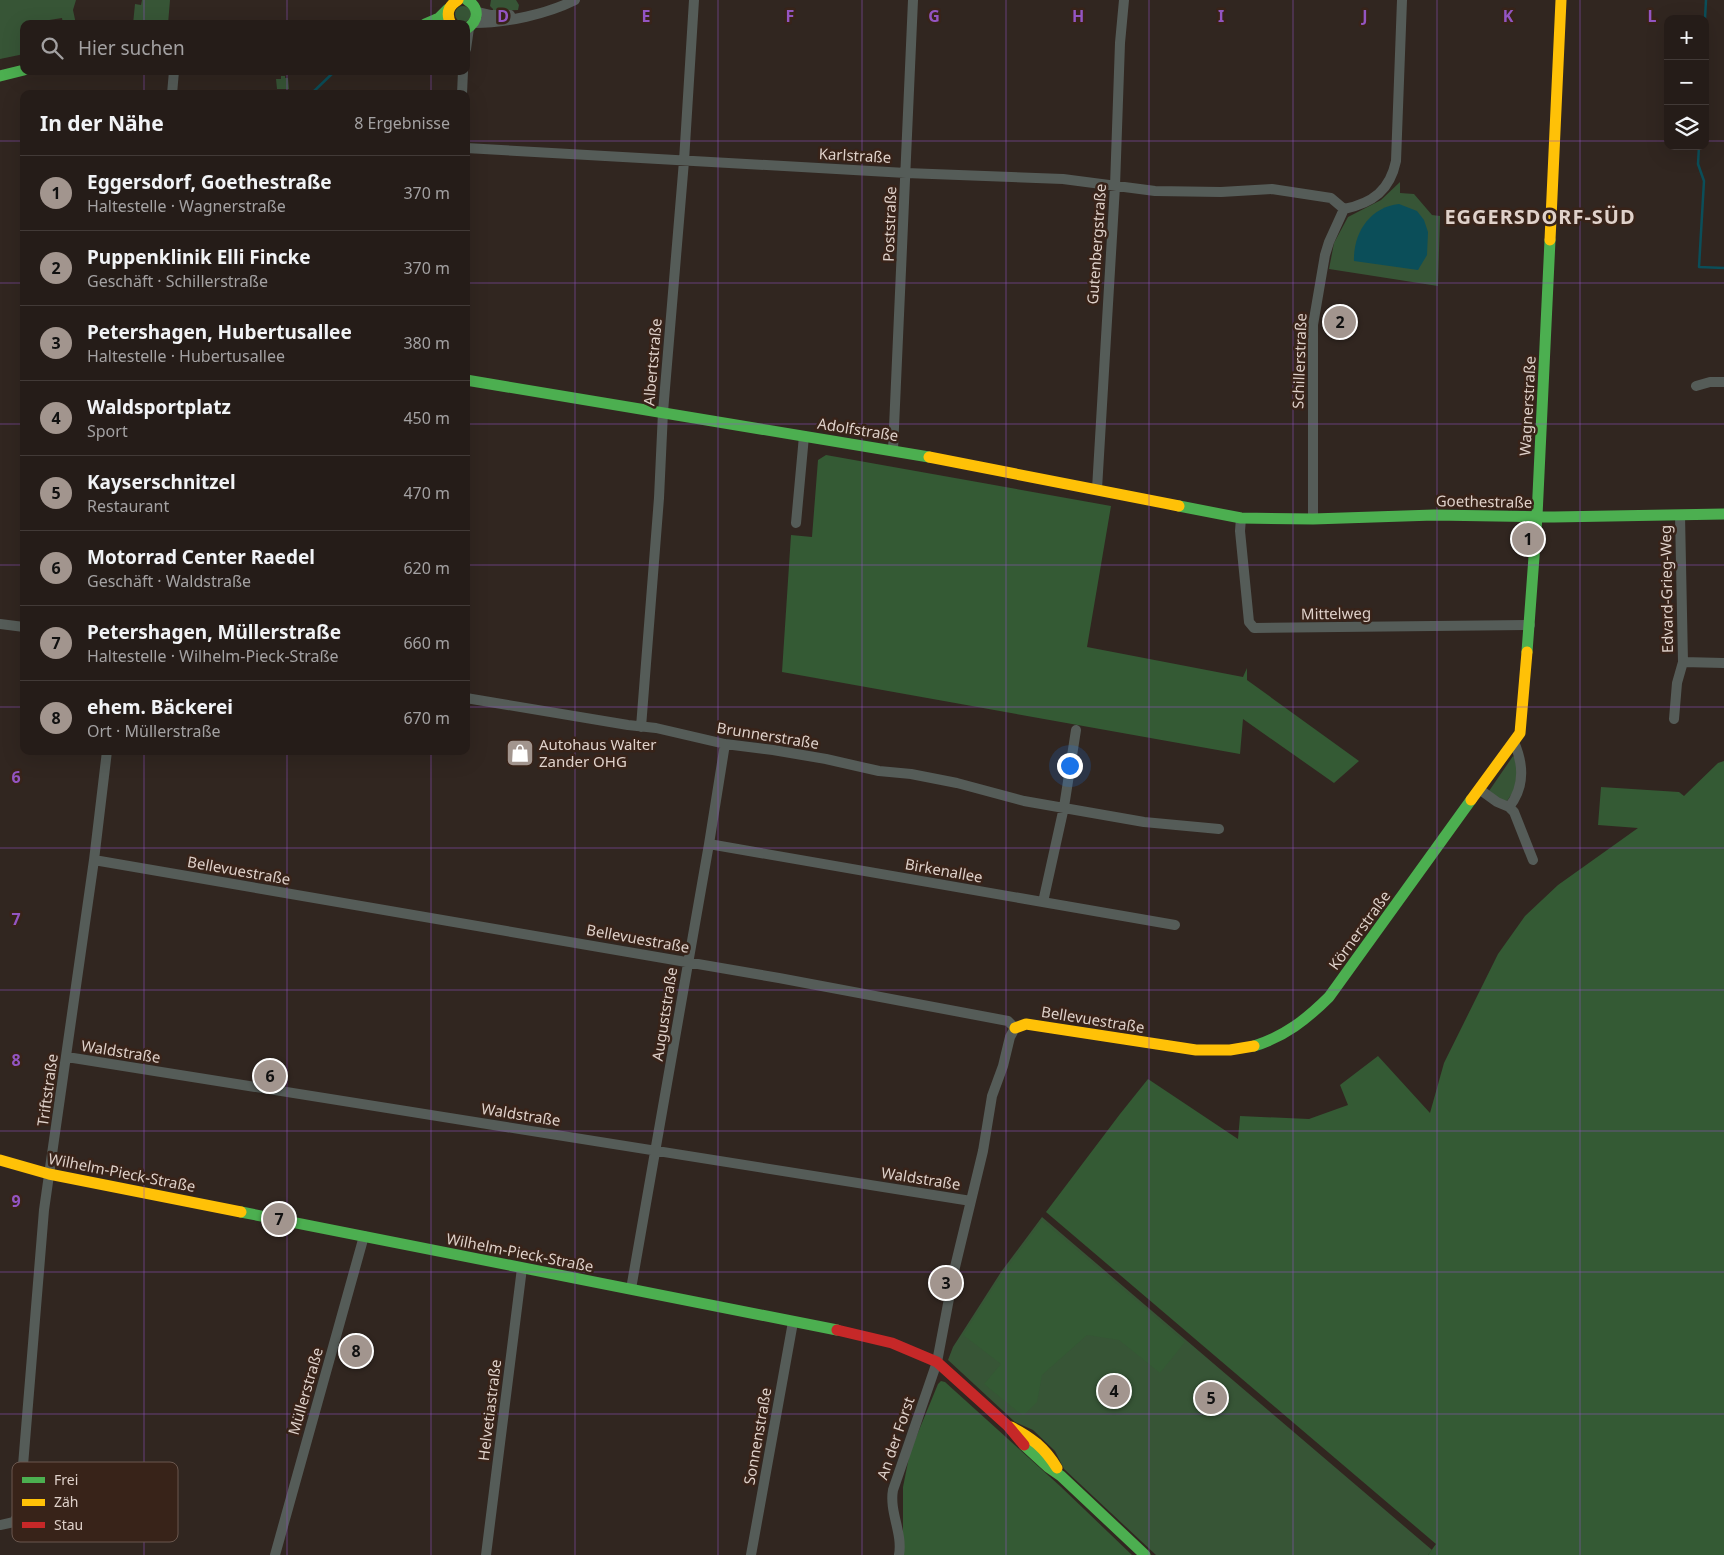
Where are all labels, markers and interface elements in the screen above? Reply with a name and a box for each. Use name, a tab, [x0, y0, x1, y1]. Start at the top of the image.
text: D	[497, 5, 509, 27]
text: E	[642, 5, 651, 27]
text: F	[786, 5, 794, 27]
text: G	[928, 5, 940, 27]
text: H	[1072, 5, 1084, 27]
text: I	[1218, 5, 1224, 27]
text: J	[1360, 5, 1368, 27]
text: K	[1503, 5, 1514, 27]
text: L	[1648, 5, 1657, 27]
map controls	[1664, 15, 1709, 150]
button: +	[1664, 15, 1709, 60]
search box	[20, 20, 470, 75]
icon: search	[38, 34, 66, 62]
text: Hier suchen	[78, 35, 185, 61]
button: −	[1664, 60, 1709, 105]
button: layers	[1664, 105, 1709, 150]
text: In der Nähe	[40, 109, 164, 137]
text: 8 Ergebnisse	[354, 112, 450, 134]
street label: Karlstraße	[818, 143, 892, 167]
text: Eggersdorf, Goethestraße	[87, 169, 332, 195]
text: 1	[51, 182, 61, 204]
text: 370 m	[403, 182, 450, 204]
street label: Gutenbergstraße	[1082, 183, 1110, 305]
street label: Poststraße	[878, 186, 900, 262]
text: Haltestelle · Wagnerstraße	[87, 195, 286, 217]
district label: EGGERSDORF-SÜD	[1444, 203, 1636, 230]
text: Puppenklinik Elli Fincke	[87, 244, 311, 270]
text: 2	[51, 257, 61, 279]
text: 370 m	[403, 257, 450, 279]
text: Geschäft · Schillerstraße	[87, 270, 268, 292]
pin: 2	[1324, 303, 1356, 341]
street label: Schillerstraße	[1287, 313, 1311, 409]
street label: Albertstraße	[638, 317, 666, 407]
text: Petershagen, Hubertusallee	[87, 319, 352, 345]
text: 3	[51, 332, 61, 354]
text: 380 m	[403, 332, 450, 354]
text: Haltestelle · Hubertusallee	[87, 345, 285, 367]
street label: Wagnerstraße	[1514, 356, 1540, 456]
text: Waldsportplatz	[87, 394, 231, 420]
text: 4	[51, 407, 61, 429]
text: 450 m	[403, 407, 450, 429]
street label: Adolfstraße	[816, 413, 900, 445]
text: Sport	[87, 420, 128, 442]
text: Kayserschnitzel	[87, 469, 236, 495]
text: 5	[51, 482, 61, 504]
text: 470 m	[403, 482, 450, 504]
street label: Goethestraße	[1436, 490, 1532, 512]
text: Restaurant	[87, 495, 169, 517]
pin: 1	[1512, 520, 1544, 558]
street label: Edvard-Grieg-Weg	[1655, 525, 1677, 653]
text: Motorrad Center Raedel	[87, 544, 315, 570]
text: 6	[51, 557, 61, 579]
text: 620 m	[403, 557, 450, 579]
text: Geschäft · Waldstraße	[87, 570, 251, 592]
street label: Mittelweg	[1301, 602, 1371, 624]
text: Petershagen, Müllerstraße	[87, 619, 341, 645]
text: 7	[51, 632, 61, 654]
text: 660 m	[403, 632, 450, 654]
text: Haltestelle · Wilhelm-Pieck-Straße	[87, 645, 339, 667]
text: ehem. Bäckerei	[87, 694, 233, 720]
text: 8	[51, 707, 61, 729]
text: 670 m	[403, 707, 450, 729]
street label: Brunnerstraße	[715, 717, 821, 753]
text: Ort · Müllerstraße	[87, 720, 221, 742]
place label: Autohaus Walter Zander OHG	[539, 734, 656, 771]
shop icon: Autohaus Walter Zander OHG	[505, 738, 535, 768]
your location	[1057, 753, 1083, 779]
text: 6	[11, 766, 21, 788]
street label: Bellevuestraße	[186, 851, 292, 889]
street label: Birkenallee	[904, 853, 984, 887]
street label: Körnerstraße	[1323, 886, 1395, 974]
text: 7	[11, 908, 21, 930]
street label: Bellevuestraße	[585, 919, 691, 957]
street label: Auguststraße	[647, 966, 681, 1062]
street label: Bellevuestraße	[1040, 1001, 1146, 1037]
street label: Waldstraße	[80, 1035, 162, 1067]
text: 8	[11, 1049, 21, 1071]
street label: Triftstraße	[32, 1052, 62, 1128]
pin: 6	[254, 1057, 286, 1095]
street label: Waldstraße	[480, 1098, 562, 1130]
street label: Wilhelm-Pieck-Straße	[47, 1148, 197, 1196]
street label: Waldstraße	[880, 1162, 962, 1194]
text: 9	[11, 1190, 21, 1212]
pin: 7	[263, 1200, 295, 1238]
street label: Wilhelm-Pieck-Straße	[445, 1228, 595, 1276]
pin: 3	[930, 1264, 962, 1302]
pin: 8	[340, 1332, 372, 1370]
street label: Müllerstraße	[283, 1345, 327, 1437]
street label: Helvetiastraße	[473, 1358, 505, 1462]
pin: 4	[1098, 1372, 1130, 1410]
pin: 5	[1195, 1379, 1227, 1417]
street label: Sonnenstraße	[739, 1386, 775, 1486]
street label: An der Forst	[872, 1393, 919, 1482]
legend	[12, 1462, 178, 1542]
text: Frei	[54, 1470, 78, 1489]
text: Zäh	[54, 1492, 79, 1511]
text: Stau	[54, 1515, 83, 1534]

